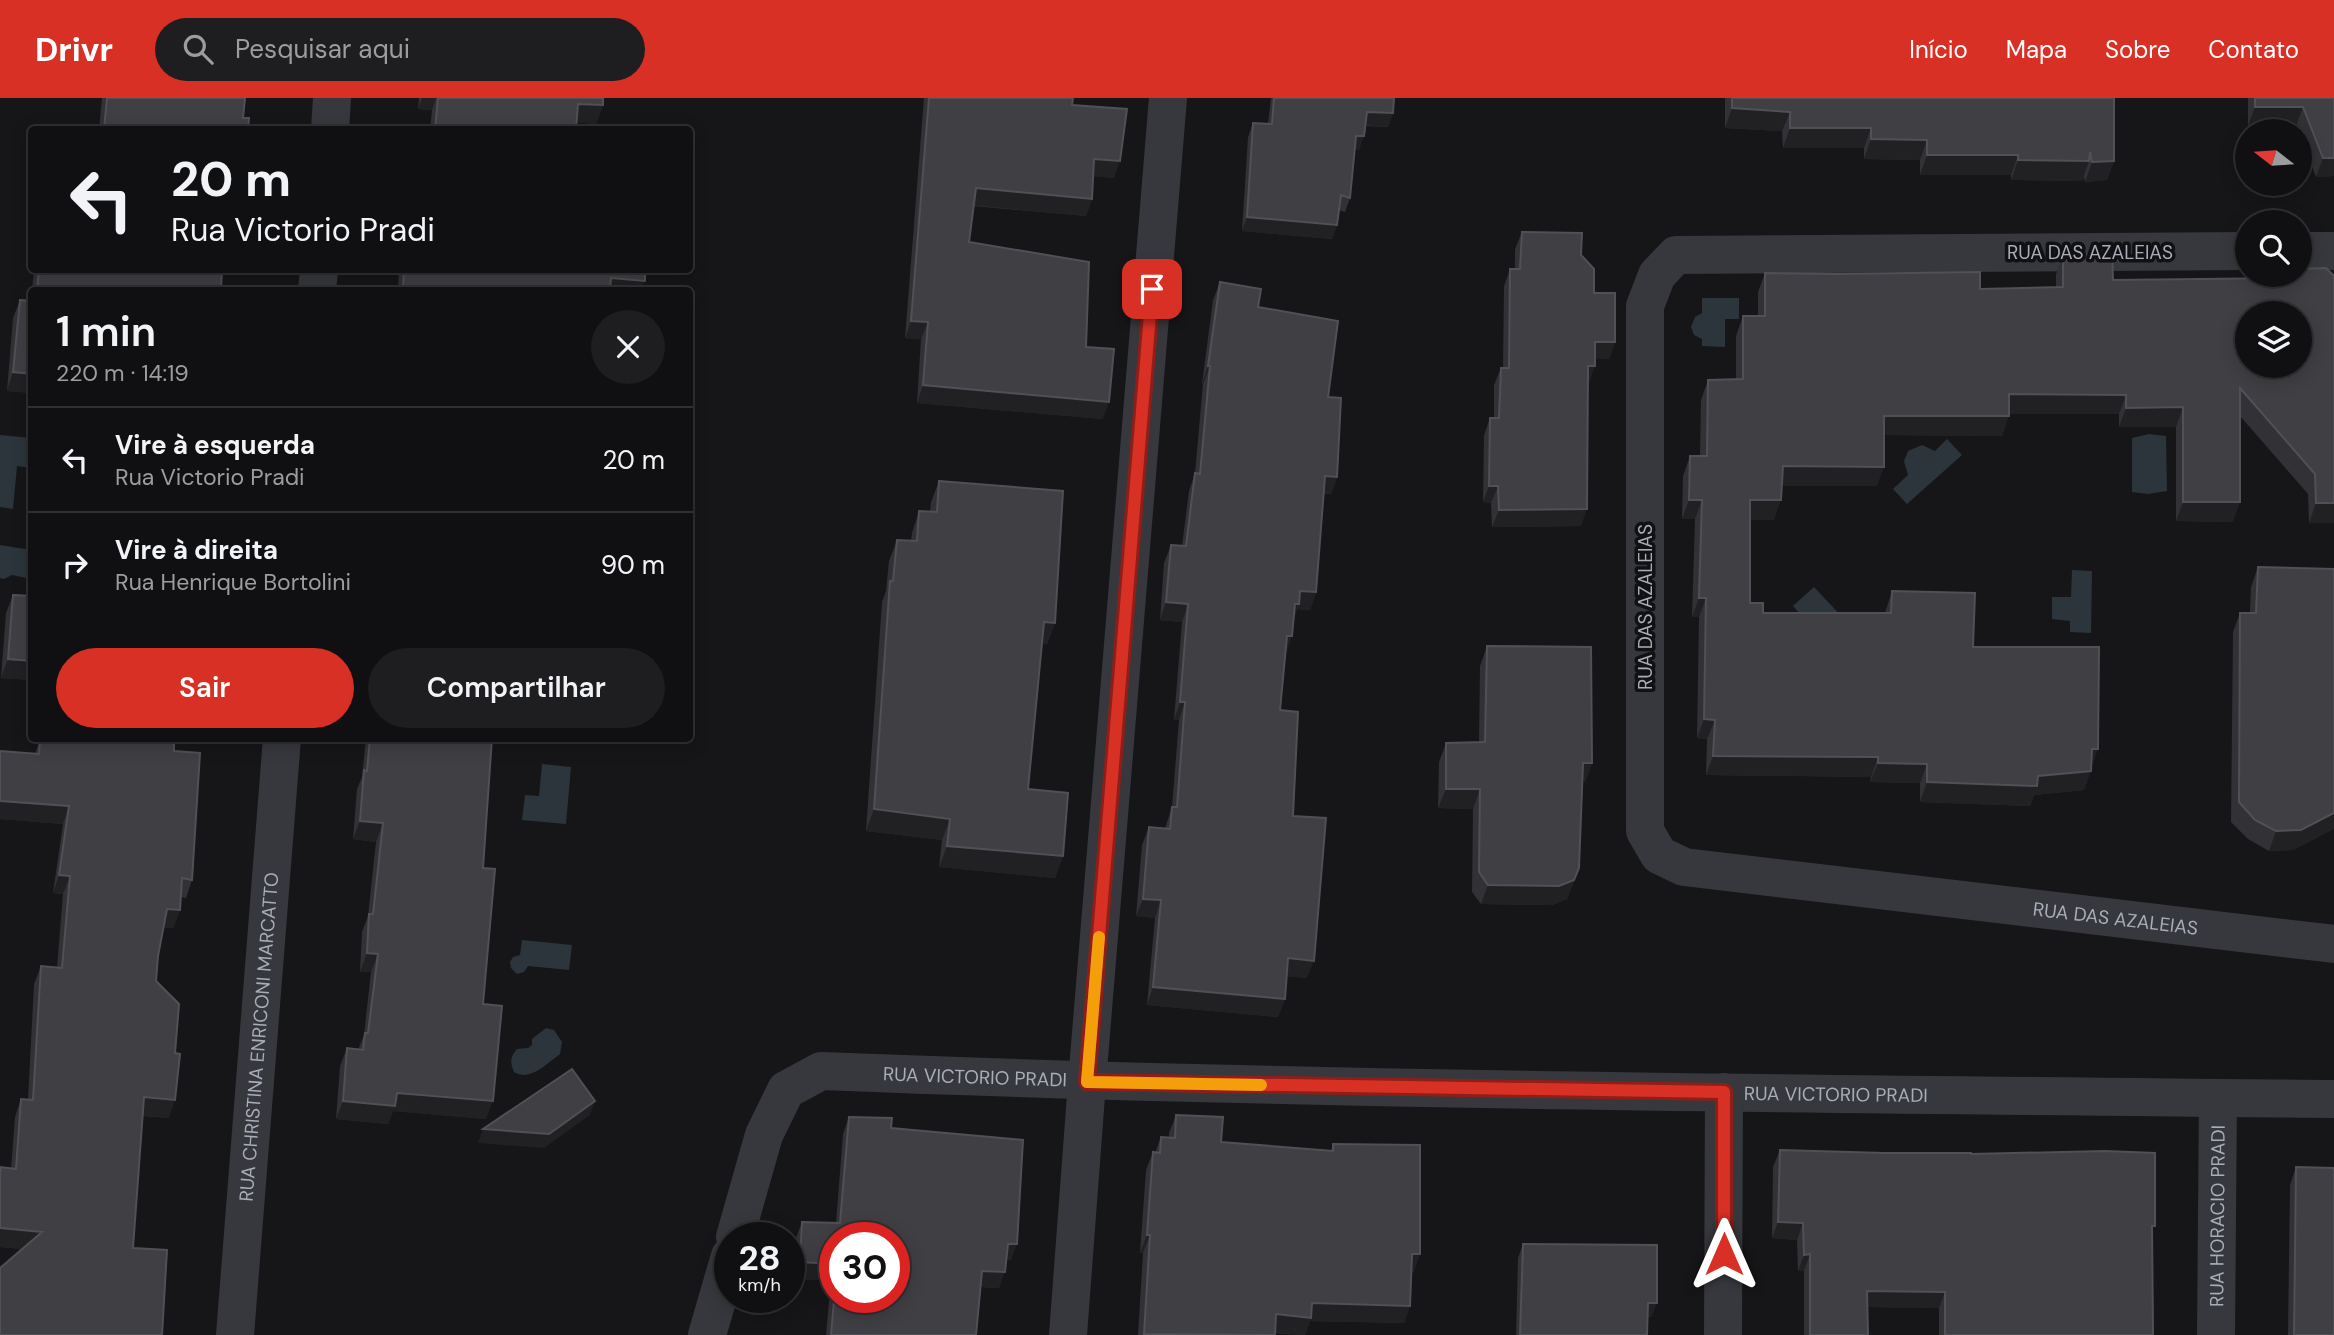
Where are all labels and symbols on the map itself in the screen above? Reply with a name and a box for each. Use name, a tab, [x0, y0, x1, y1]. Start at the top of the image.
north arrow	[2235, 119, 2312, 196]
street label: RUA DAS AZALEIAS	[2007, 240, 2173, 265]
pin	[1122, 259, 1182, 319]
street label: RUA DAS AZALEIAS	[1633, 524, 1658, 690]
street label: RUA CHRISTINA ENRICONI MARCATTO	[234, 871, 284, 1203]
street label: RUA DAS AZALEIAS	[2032, 896, 2200, 941]
street label: RUA VICTORIO PRADI	[882, 1061, 1067, 1092]
street label: RUA VICTORIO PRADI	[1744, 1081, 1928, 1108]
street label: RUA HORACIO PRADI	[2204, 1125, 2231, 1307]
position arrow	[1687, 1217, 1761, 1291]
speed limit sign: 30	[819, 1222, 910, 1313]

